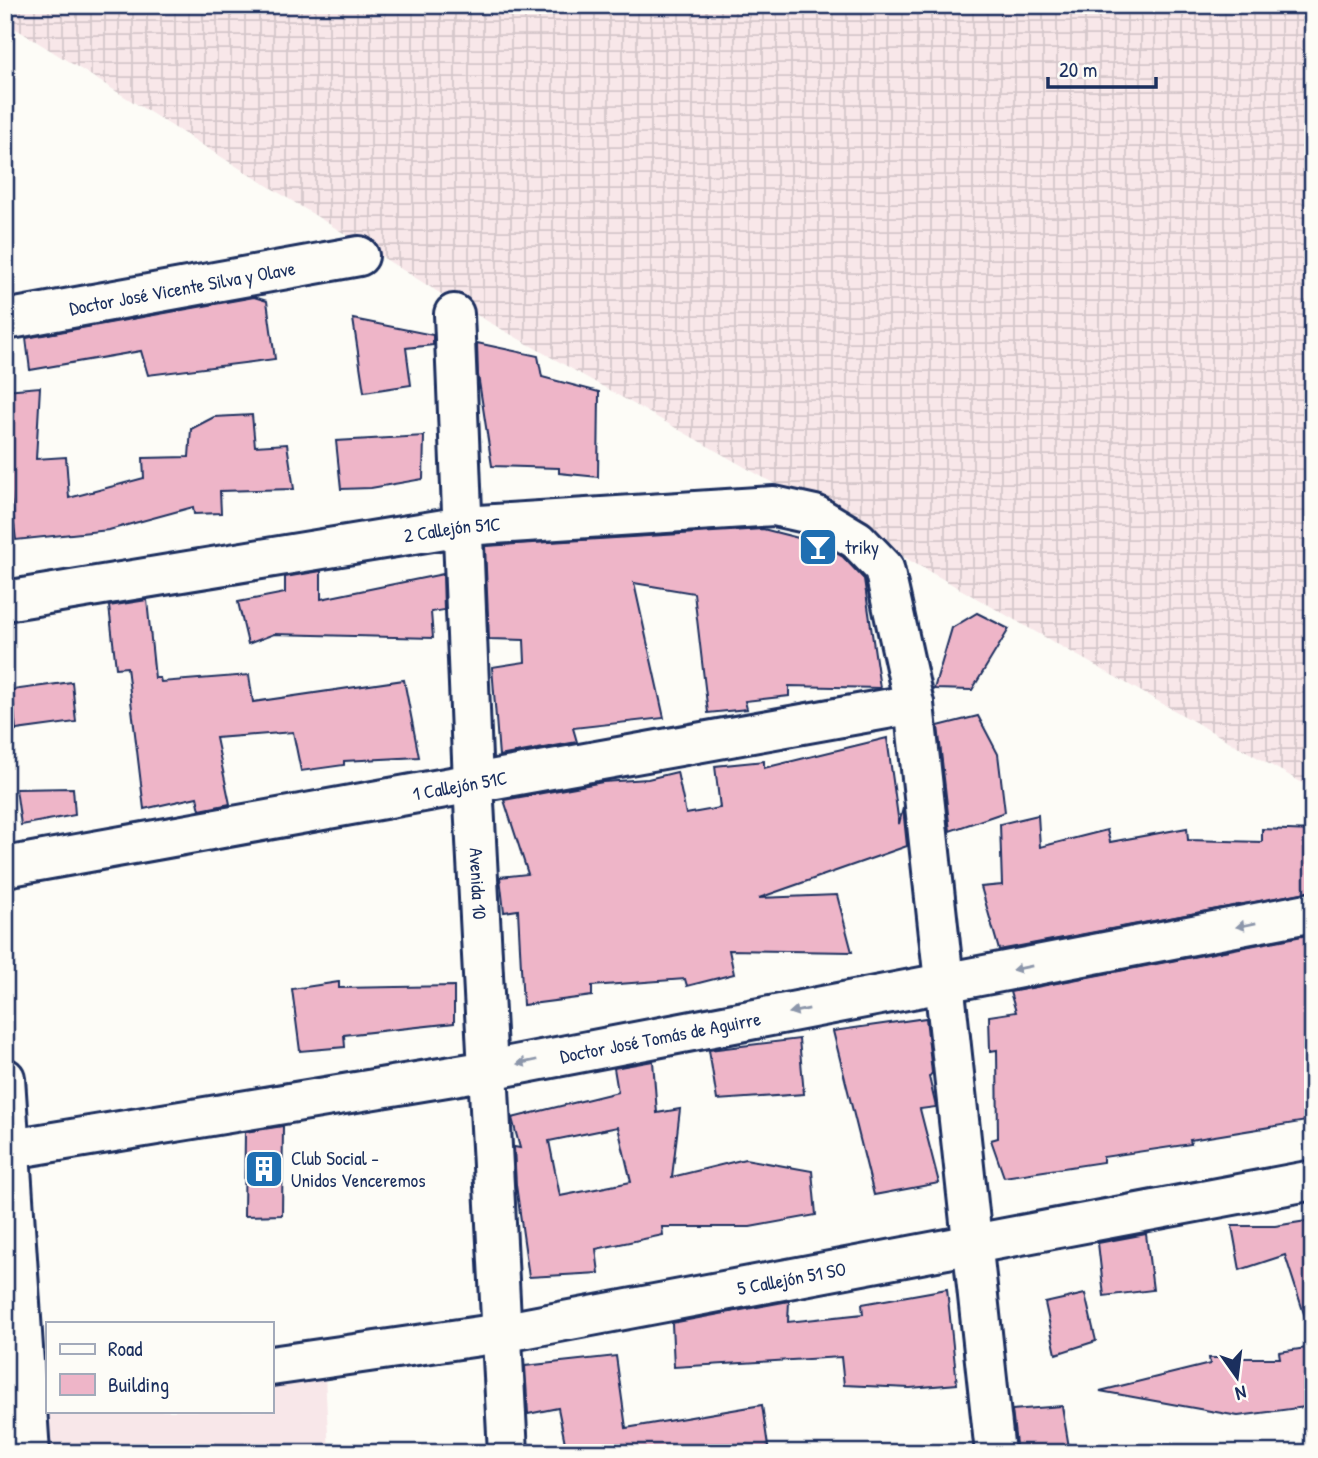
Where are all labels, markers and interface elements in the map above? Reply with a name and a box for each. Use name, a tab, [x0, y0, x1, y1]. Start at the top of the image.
scale bar	[1048, 46, 1157, 90]
text: 20 m	[1059, 55, 1097, 84]
street label: Doctor José Vicente Silva y Olave	[67, 255, 298, 321]
street label: 2 Callejón 51C	[402, 511, 501, 548]
bar icon: triky	[797, 526, 839, 568]
place label: triky	[845, 534, 879, 560]
street label: 1 Callejón 51C	[410, 764, 509, 807]
street label: Avenida 10	[463, 847, 493, 920]
one-way arrow	[1235, 920, 1257, 931]
one-way arrow	[1011, 963, 1033, 974]
street label: Doctor José Tomás de Aguirre	[558, 1005, 763, 1069]
one-way arrow	[788, 1005, 810, 1016]
one-way arrow	[516, 1057, 538, 1068]
place label: Club Social - Unidos Venceremos	[291, 1145, 426, 1193]
building icon: Club Social - Unidos Venceremos	[243, 1148, 285, 1190]
street label: 5 Callejón 51 SO	[735, 1255, 848, 1301]
legend	[46, 1322, 273, 1412]
text: Road	[108, 1334, 142, 1363]
north arrow	[1202, 1342, 1272, 1412]
text: Building	[108, 1370, 169, 1399]
text: N	[1233, 1380, 1249, 1407]

